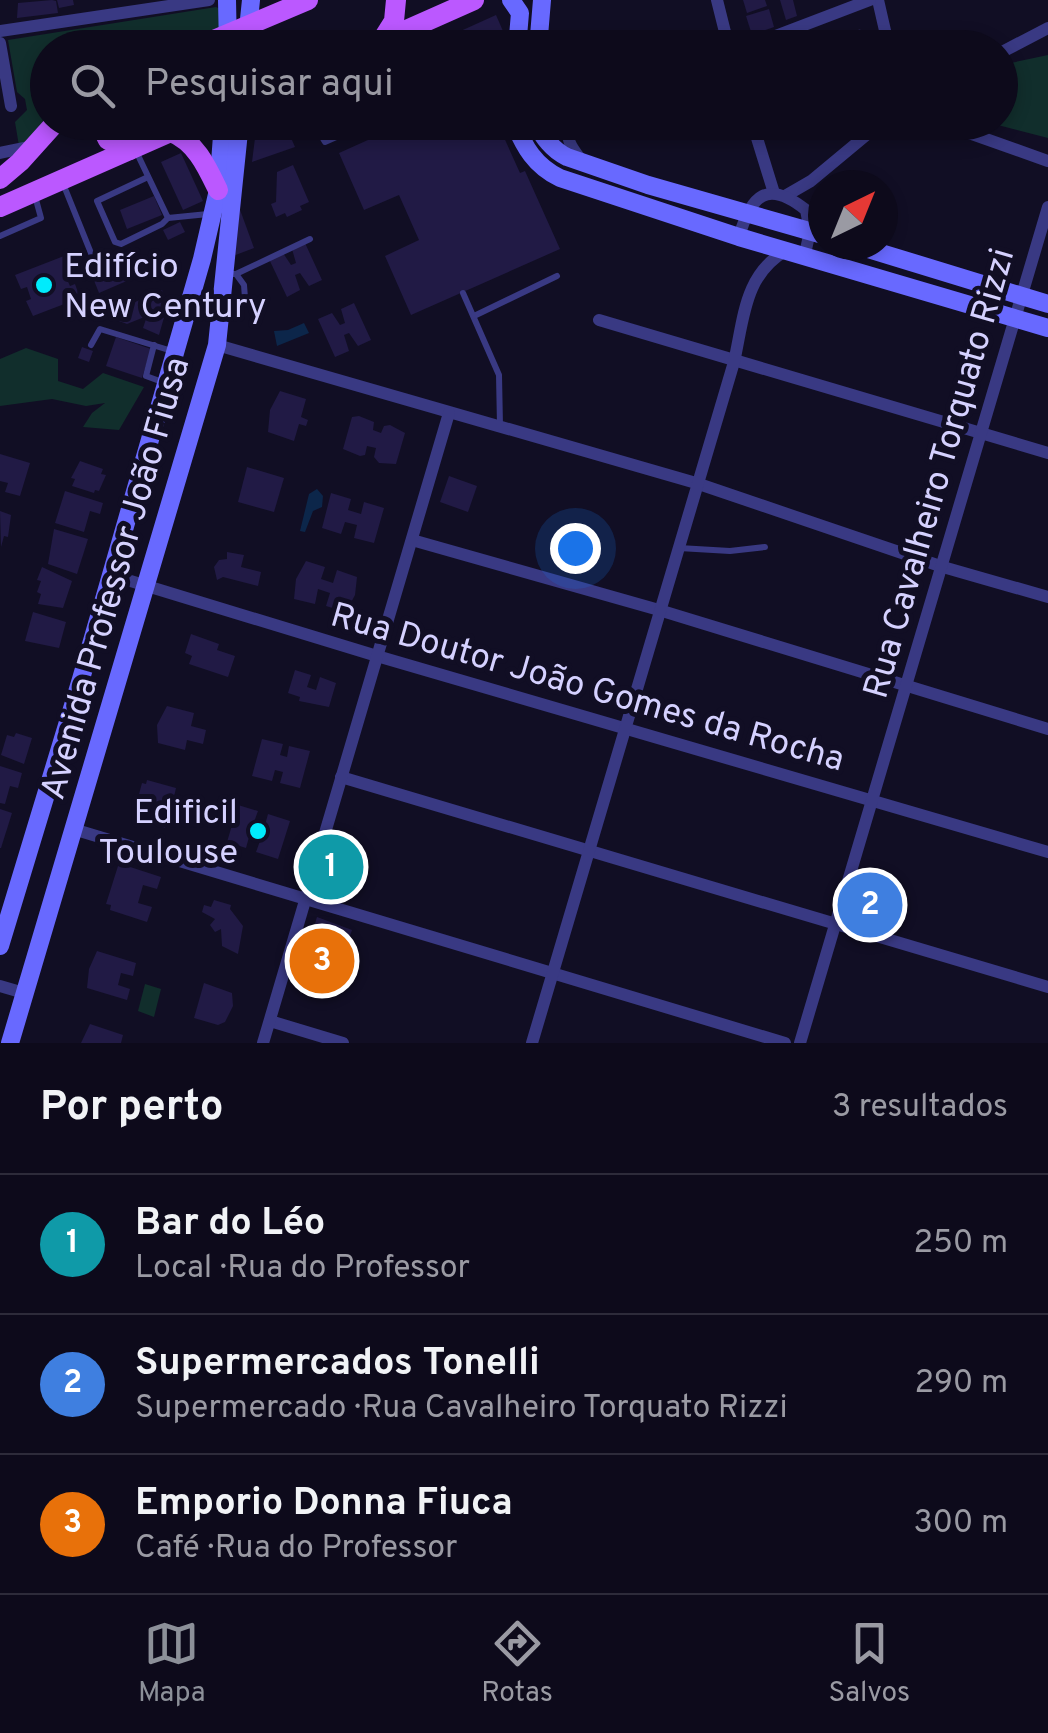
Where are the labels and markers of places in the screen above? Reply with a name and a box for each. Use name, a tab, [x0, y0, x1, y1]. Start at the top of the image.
place label: Edifício New Century	[64, 246, 267, 330]
marker: Edifício New Century	[33, 274, 55, 296]
place label: Edificil Toulouse	[98, 792, 238, 876]
marker: Edificil Toulouse	[247, 820, 269, 842]
pin: 1	[298, 830, 364, 904]
pin: 2	[838, 868, 902, 942]
pin: 3	[290, 924, 354, 998]

